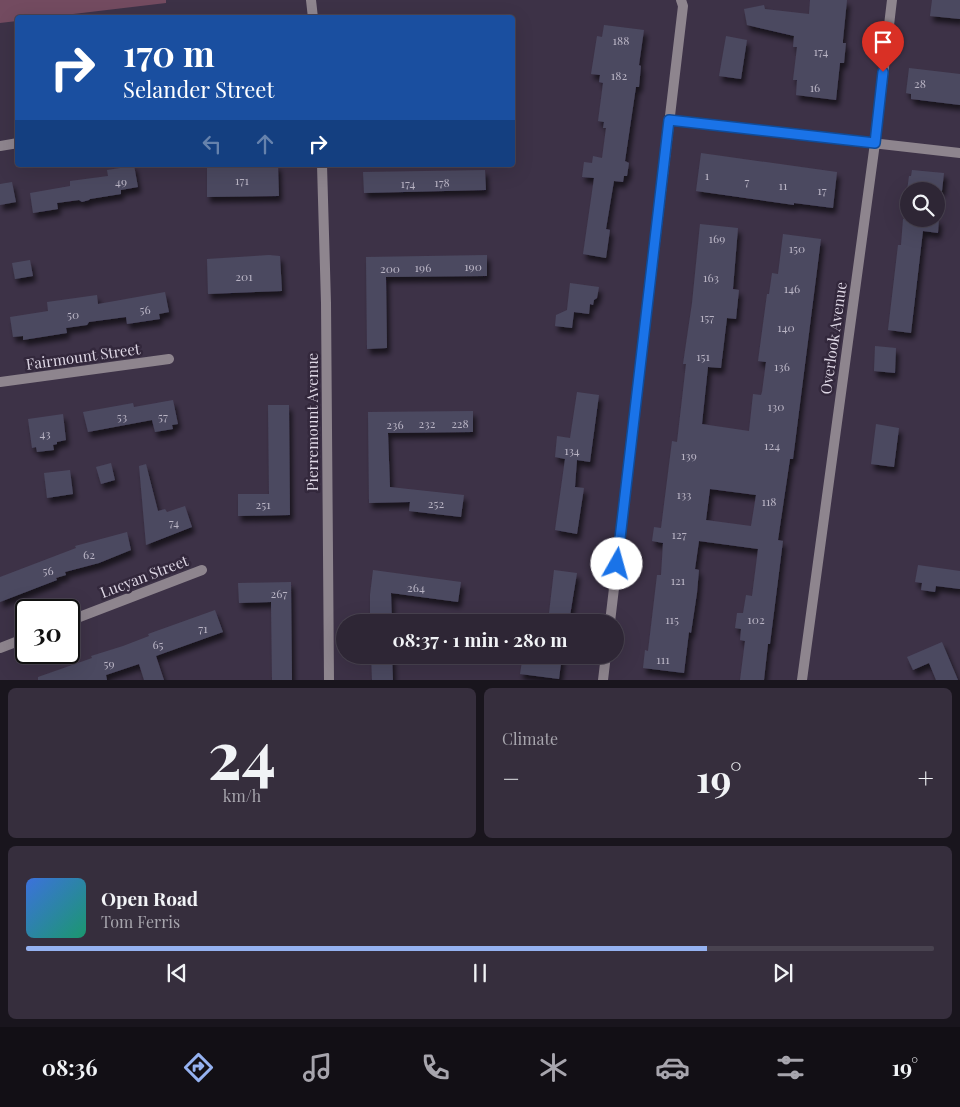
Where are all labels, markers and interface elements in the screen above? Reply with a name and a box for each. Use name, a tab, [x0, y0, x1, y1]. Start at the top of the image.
pin	[862, 21, 904, 72]
icon: arrive	[869, 28, 897, 56]
text: 170 m	[123, 29, 215, 76]
house number: 188	[613, 32, 629, 48]
icon: right	[40, 35, 105, 100]
house number: 174	[814, 43, 828, 59]
house number: 182	[611, 67, 627, 83]
text: Selander Street	[123, 74, 274, 104]
house number: 28	[914, 75, 926, 91]
house number: 16	[810, 79, 820, 95]
icon: left	[198, 130, 226, 158]
icon: ahead	[251, 130, 279, 158]
icon: right	[304, 130, 332, 158]
house number: 1	[705, 167, 710, 183]
house number: 171	[235, 172, 249, 188]
house number: 49	[115, 173, 127, 189]
house number: 7	[745, 173, 750, 189]
house number: 178	[434, 174, 450, 190]
house number: 174	[401, 175, 415, 191]
house number: 11	[779, 177, 788, 193]
house number: 17	[817, 182, 827, 198]
map controls	[900, 182, 945, 227]
button: search	[900, 182, 945, 227]
house number: 169	[709, 230, 725, 246]
house number: 150	[789, 240, 805, 256]
house number: 190	[464, 258, 482, 274]
house number: 196	[415, 259, 431, 275]
house number: 200	[380, 260, 400, 276]
house number: 201	[235, 268, 253, 284]
house number: 163	[703, 269, 719, 285]
house number: 146	[784, 280, 800, 296]
street label: Overlook Avenue	[815, 280, 851, 396]
house number: 56	[139, 301, 151, 317]
house number: 50	[67, 306, 79, 322]
house number: 157	[700, 309, 714, 325]
house number: 140	[777, 319, 795, 335]
street label: Fairmount Street	[25, 338, 142, 374]
house number: 151	[696, 348, 710, 364]
street label: Pierremount Avenue	[302, 353, 322, 491]
house number: 136	[774, 358, 790, 374]
house number: 130	[768, 398, 784, 414]
house number: 53	[117, 408, 127, 424]
house number: 57	[158, 408, 168, 424]
house number: 232	[419, 415, 436, 431]
house number: 228	[451, 415, 469, 431]
house number: 236	[386, 416, 404, 432]
house number: 43	[39, 425, 51, 441]
house number: 124	[764, 437, 780, 453]
house number: 134	[564, 442, 580, 458]
house number: 139	[681, 447, 697, 463]
house number: 133	[676, 486, 692, 502]
house number: 118	[761, 493, 777, 509]
house number: 252	[428, 495, 444, 511]
house number: 251	[255, 496, 271, 512]
house number: 74	[169, 514, 179, 530]
house number: 127	[671, 526, 687, 542]
position arrow	[590, 537, 642, 589]
house number: 62	[83, 546, 95, 562]
street label: Lucyan Street	[97, 550, 192, 602]
house number: 56	[42, 562, 54, 578]
house number: 121	[671, 572, 686, 588]
house number: 264	[407, 579, 425, 595]
house number: 267	[271, 585, 288, 601]
speed limit sign: 30	[15, 599, 80, 664]
house number: 115	[665, 611, 679, 627]
house number: 102	[747, 611, 765, 627]
house number: 71	[198, 620, 208, 636]
text: 08:37 · 1 min · 280 m	[392, 626, 568, 652]
house number: 65	[152, 636, 164, 652]
house number: 111	[656, 651, 670, 667]
house number: 59	[103, 655, 115, 671]
text: 24	[208, 709, 276, 795]
text: Climate	[502, 728, 558, 749]
text: 19°	[696, 752, 742, 803]
text: −	[502, 759, 520, 796]
text: +	[918, 759, 934, 796]
text: km/h	[223, 785, 261, 806]
text: Open Road	[101, 885, 198, 911]
text: Tom Ferris	[101, 911, 180, 932]
icon: previous	[163, 959, 191, 987]
icon: pause	[466, 959, 494, 987]
icon: next	[769, 959, 797, 987]
icon: directions	[181, 1050, 216, 1085]
icon: music	[300, 1050, 335, 1085]
icon: phone	[418, 1050, 453, 1085]
icon: climate	[536, 1050, 571, 1085]
icon: car	[655, 1050, 690, 1085]
icon: filters	[773, 1050, 808, 1085]
text: 08:36	[42, 1052, 98, 1082]
text: 19°	[892, 1052, 918, 1082]

